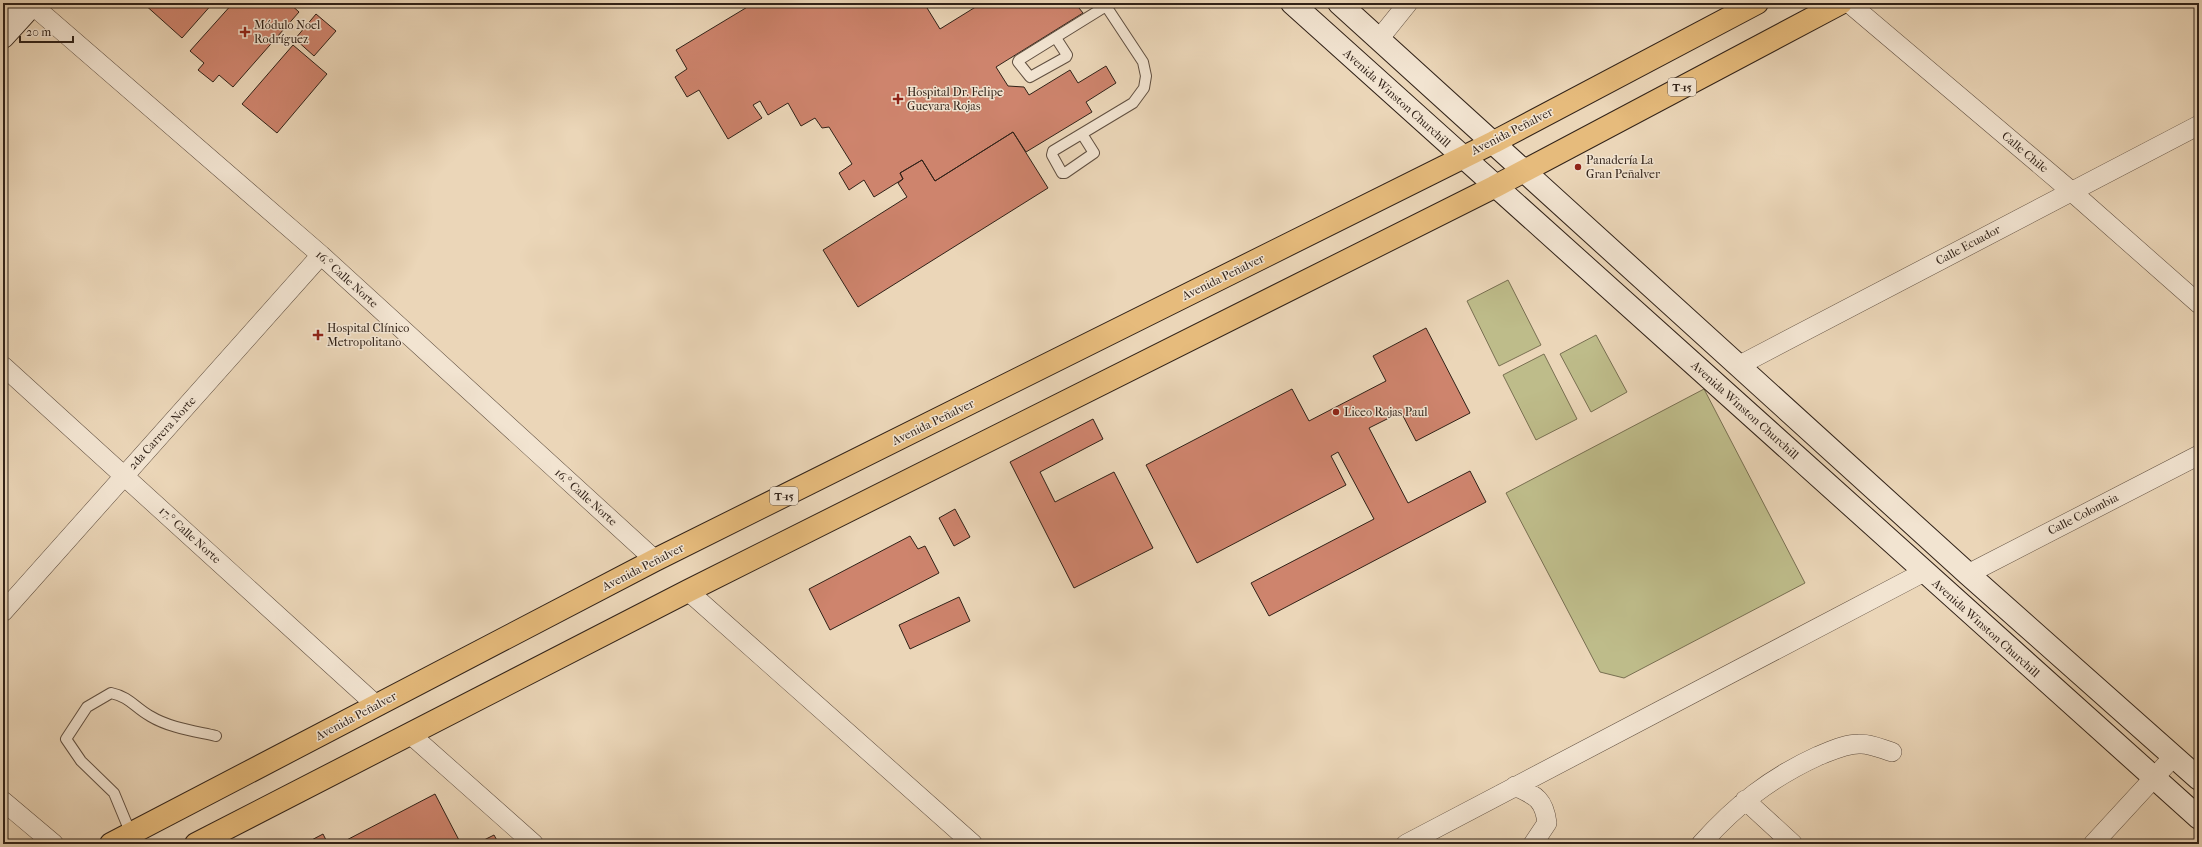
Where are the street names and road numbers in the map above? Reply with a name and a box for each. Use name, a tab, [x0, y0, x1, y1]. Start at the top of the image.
street label: Avenida Winston Churchill	[1340, 45, 1454, 150]
road number: T-15	[1668, 78, 1696, 96]
street label: Avenida Peñalver	[1468, 104, 1556, 158]
street label: Calle Chile	[1999, 129, 2051, 175]
street label: Calle Ecuador	[1933, 222, 2004, 268]
street label: 16.° Calle Norte	[313, 247, 381, 311]
street label: Avenida Peñalver	[1179, 251, 1267, 303]
street label: Avenida Winston Churchill	[1688, 357, 1802, 462]
street label: 2da Carrera Norte	[125, 393, 199, 473]
street label: Avenida Peñalver	[889, 396, 977, 448]
street label: 16.° Calle Norte	[552, 465, 620, 529]
road number: T-15	[770, 487, 798, 505]
street label: Calle Colombia	[2045, 490, 2121, 538]
street label: 17.° Calle Norte	[156, 504, 224, 566]
street label: Avenida Peñalver	[599, 540, 687, 594]
street label: Avenida Winston Churchill	[1929, 575, 2043, 680]
street label: Avenida Peñalver	[312, 688, 400, 744]

